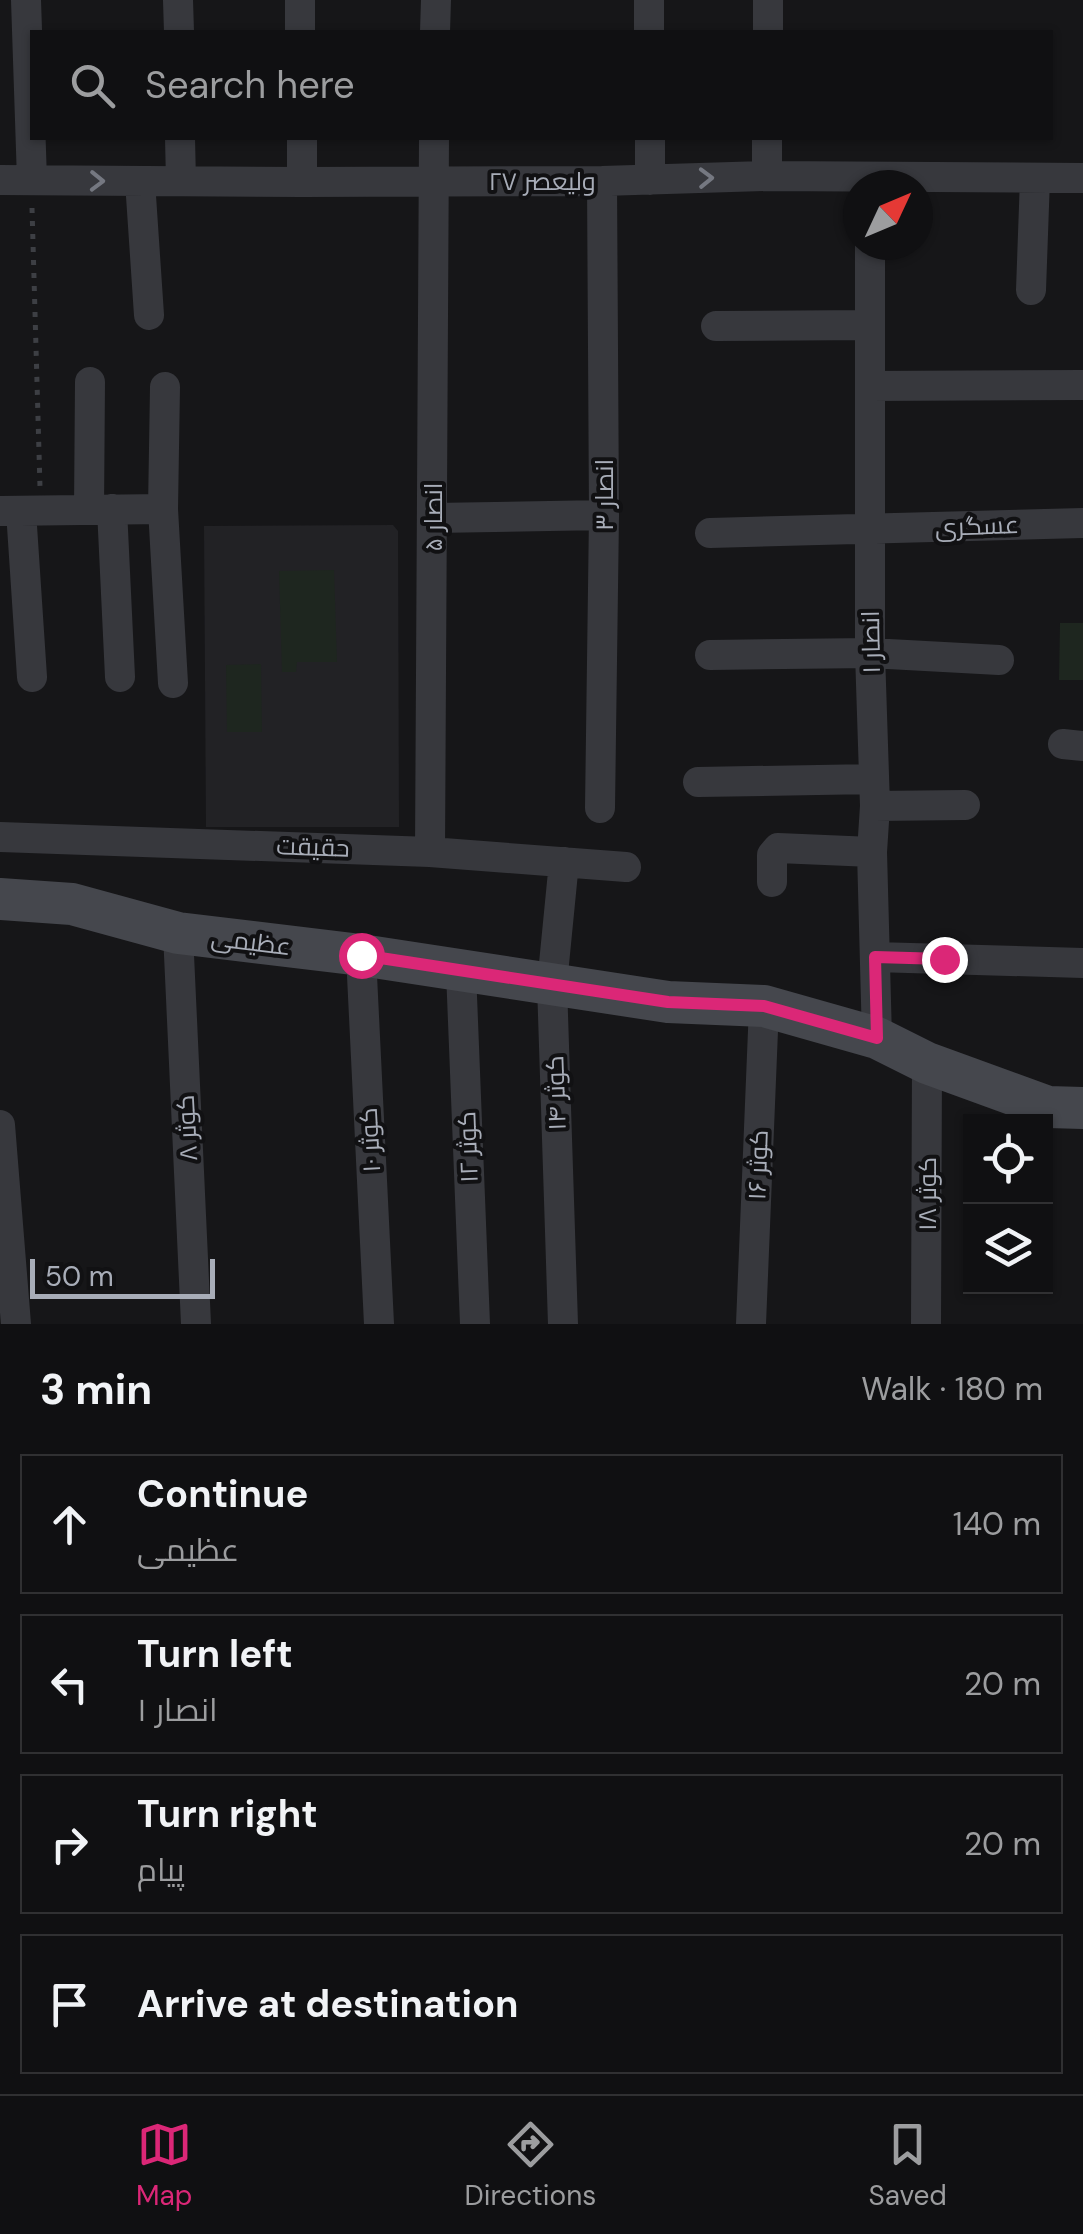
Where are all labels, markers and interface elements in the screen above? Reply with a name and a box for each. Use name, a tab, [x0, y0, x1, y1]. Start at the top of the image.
search box	[30, 30, 1053, 140]
icon: search	[65, 58, 120, 113]
text: Search here	[145, 60, 355, 110]
street label: ولیعصر ۲۷	[488, 165, 596, 198]
one-way arrow	[699, 168, 715, 189]
one-way arrow	[90, 170, 106, 191]
north arrow	[843, 170, 933, 260]
street label: انصار ۳	[588, 459, 621, 531]
street label: انصار ۵	[417, 483, 450, 551]
street label: عسگری	[934, 508, 1020, 544]
street label: انصار ۱	[854, 610, 888, 674]
street label: حقیقت	[276, 829, 350, 865]
street label: عظیمی	[209, 921, 293, 963]
route start	[339, 933, 385, 979]
route end	[922, 937, 968, 983]
street label: کوثر ۱۴	[538, 1055, 574, 1131]
street label: کوثر ۸	[169, 1094, 205, 1162]
street label: کوثر ۱۰	[352, 1107, 388, 1173]
street label: کوثر ۱۲	[450, 1111, 486, 1183]
map controls	[963, 1114, 1053, 1294]
button: locate	[963, 1114, 1053, 1204]
street label: کوثر ۱۶	[740, 1129, 776, 1201]
street label: کوثر ۱۸	[911, 1157, 944, 1231]
button: layers	[963, 1204, 1053, 1294]
scale bar	[30, 1254, 215, 1298]
text: 50 m	[45, 1258, 114, 1295]
text: 3 min	[40, 1362, 152, 1417]
text: Walk · 180 m	[861, 1368, 1043, 1410]
text: Continue	[137, 1469, 308, 1519]
icon: ahead	[42, 1497, 97, 1552]
text: 140 m	[953, 1503, 1041, 1545]
text: عظیمی	[137, 1529, 239, 1571]
text: Turn left	[137, 1629, 293, 1679]
icon: left	[42, 1657, 97, 1712]
text: 20 m	[964, 1663, 1041, 1705]
text: انصار ۱	[137, 1689, 218, 1731]
text: Turn right	[137, 1789, 318, 1839]
icon: right	[42, 1817, 97, 1872]
text: 20 m	[964, 1823, 1041, 1865]
text: پیام	[137, 1849, 184, 1891]
icon: arrive	[42, 1977, 97, 2032]
text: Arrive at destination	[137, 1979, 519, 2029]
tab: Map	[136, 2117, 192, 2214]
tab: Directions	[465, 2117, 596, 2214]
tab: Saved	[868, 2117, 947, 2214]

